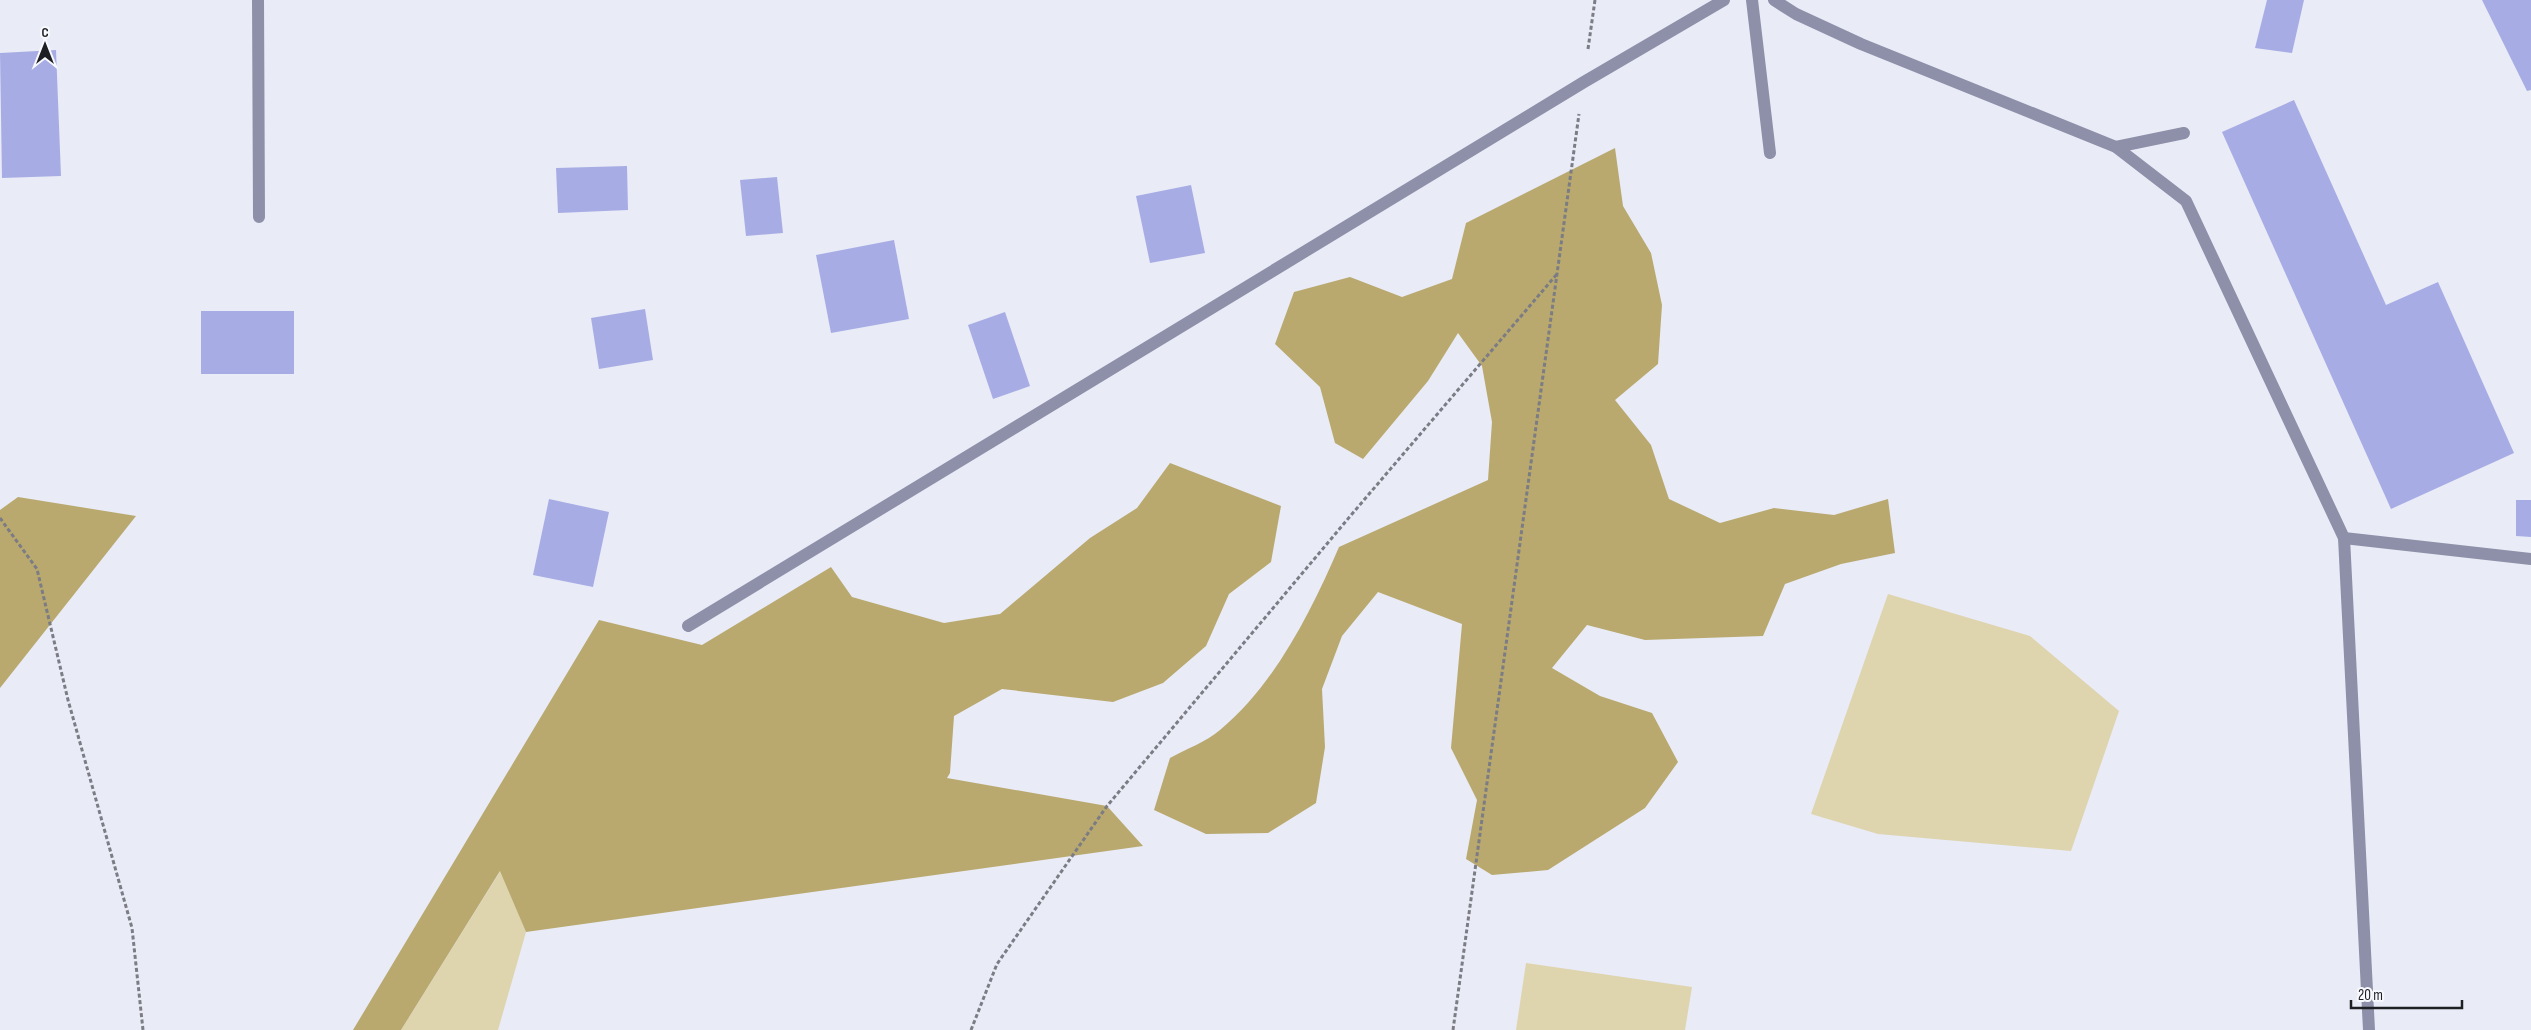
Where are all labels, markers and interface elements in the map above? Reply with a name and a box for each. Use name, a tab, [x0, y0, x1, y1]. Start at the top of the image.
north arrow	[20, 20, 70, 70]
text: С	[41, 24, 49, 41]
scale bar	[2351, 978, 2462, 1010]
text: 20 m	[2358, 986, 2383, 1005]

